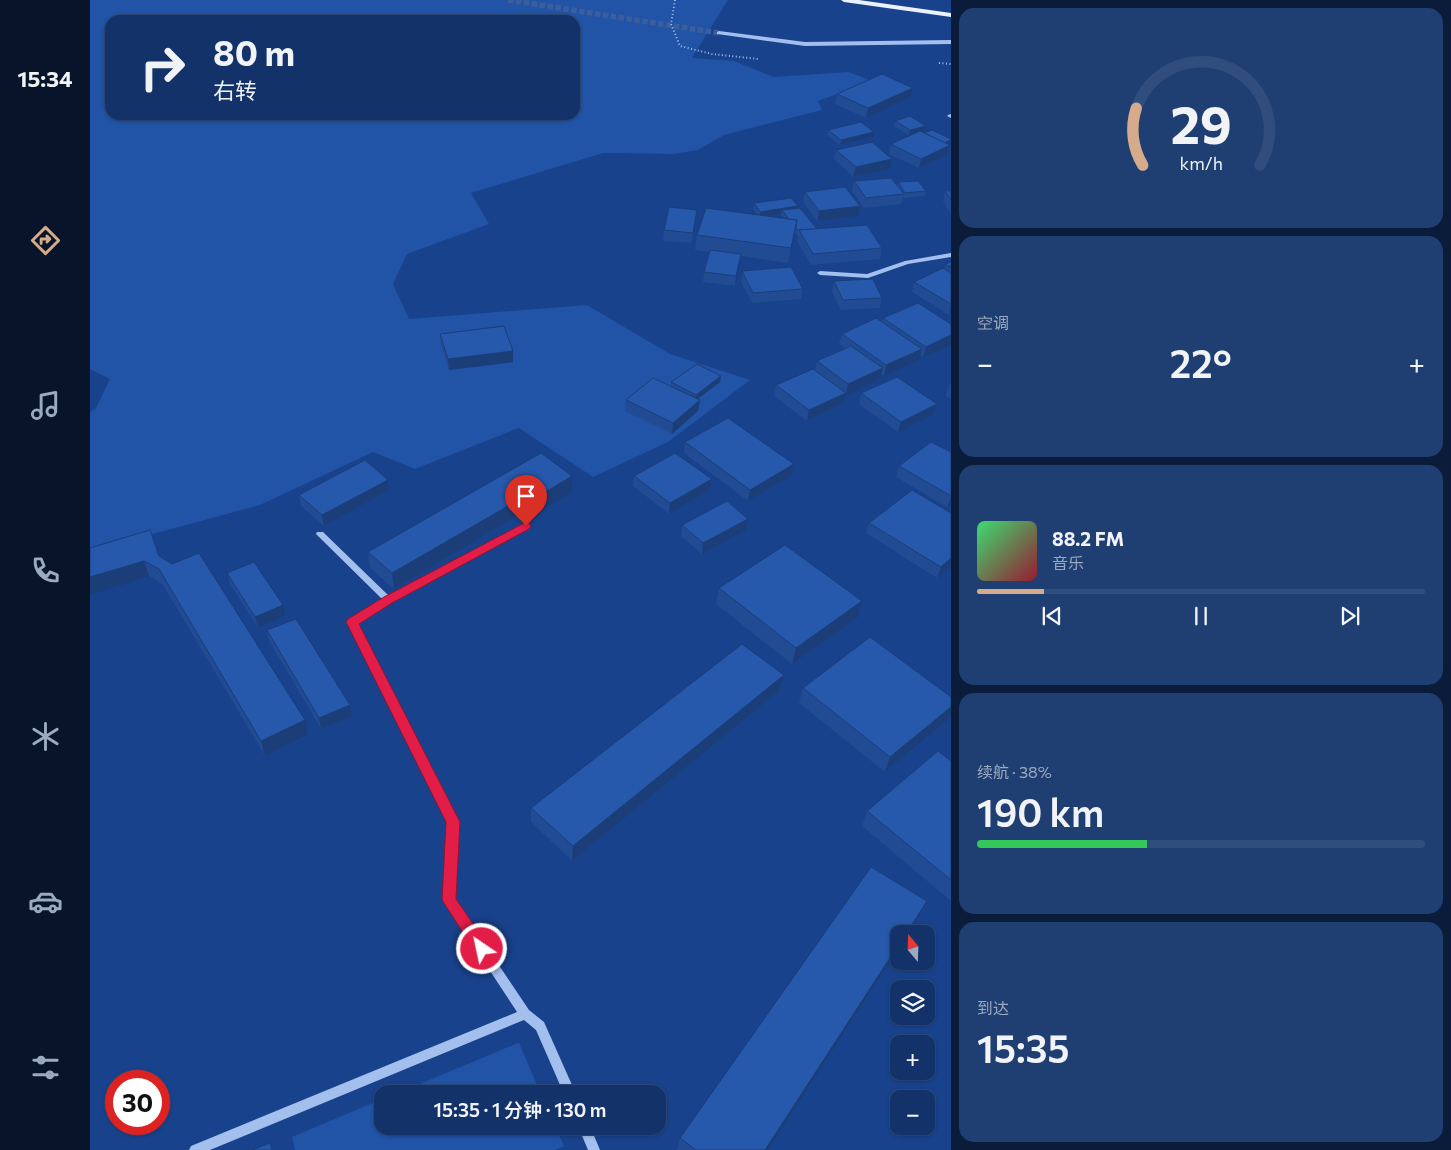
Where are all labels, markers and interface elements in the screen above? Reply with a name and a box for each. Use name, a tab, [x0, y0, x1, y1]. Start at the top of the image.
text: 80 m	[213, 30, 295, 73]
icon: right	[130, 35, 195, 100]
text: 15:34	[18, 65, 72, 92]
text: 右转	[213, 77, 257, 104]
text: 29	[1170, 91, 1232, 155]
text: km/h	[1179, 152, 1223, 174]
icon: directions	[28, 223, 63, 258]
text: 空调	[977, 313, 1009, 332]
text: 22°	[1170, 339, 1232, 386]
text: −	[977, 346, 993, 380]
text: +	[1409, 346, 1425, 380]
icon: music	[28, 388, 63, 423]
pin	[505, 475, 547, 526]
icon: arrive	[512, 482, 540, 510]
text: 88.2 FM	[1052, 527, 1124, 550]
icon: phone	[28, 553, 63, 588]
text: 音乐	[1052, 553, 1084, 572]
icon: previous	[1038, 602, 1066, 630]
icon: pause	[1187, 602, 1215, 630]
icon: next	[1336, 602, 1364, 630]
icon: climate	[28, 719, 63, 754]
text: 续航 · 38%	[977, 762, 1052, 781]
text: 190 km	[977, 788, 1104, 835]
icon: car	[28, 884, 63, 919]
position arrow	[455, 922, 507, 974]
north arrow	[890, 925, 935, 970]
map controls	[890, 925, 935, 1135]
button: layers	[890, 980, 935, 1025]
text: 到达	[977, 998, 1009, 1017]
text: 15:35	[977, 1024, 1070, 1071]
button: +	[890, 1035, 935, 1080]
icon: filters	[28, 1050, 63, 1085]
speed limit sign: 30	[105, 1070, 170, 1135]
button: −	[890, 1090, 935, 1135]
text: 15:35 · 1 分钟 · 130 m	[434, 1098, 606, 1121]

